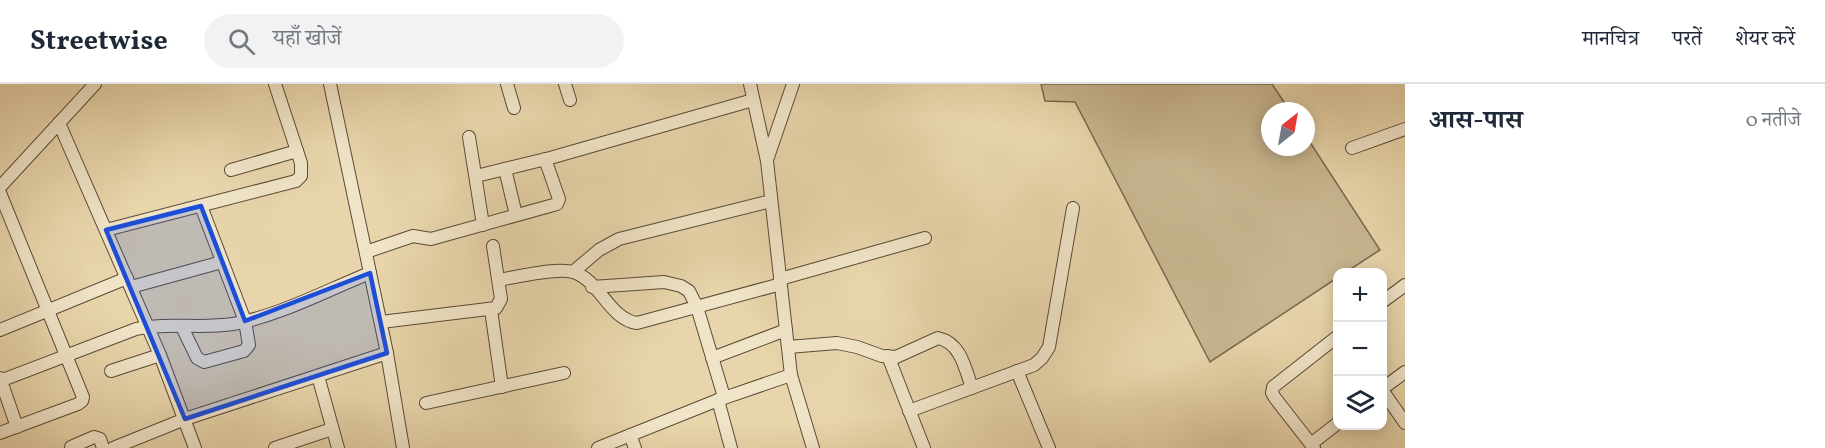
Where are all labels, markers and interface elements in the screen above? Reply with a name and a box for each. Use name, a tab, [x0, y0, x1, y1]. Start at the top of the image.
search box	[204, 14, 624, 68]
text: Streetwise	[30, 22, 168, 61]
text: यहाँ खोजें	[273, 24, 342, 55]
icon: search	[225, 25, 258, 58]
text: मानचित्र	[1582, 25, 1639, 54]
text: परतें	[1672, 25, 1702, 54]
text: शेयर करें	[1735, 25, 1795, 54]
north arrow	[1261, 102, 1315, 156]
text: आस-पास	[1429, 103, 1523, 139]
text: 0 नतीजे	[1746, 107, 1801, 135]
map controls	[1333, 268, 1387, 430]
button: +	[1333, 268, 1387, 322]
button: −	[1333, 322, 1387, 376]
button: layers	[1333, 376, 1387, 430]

